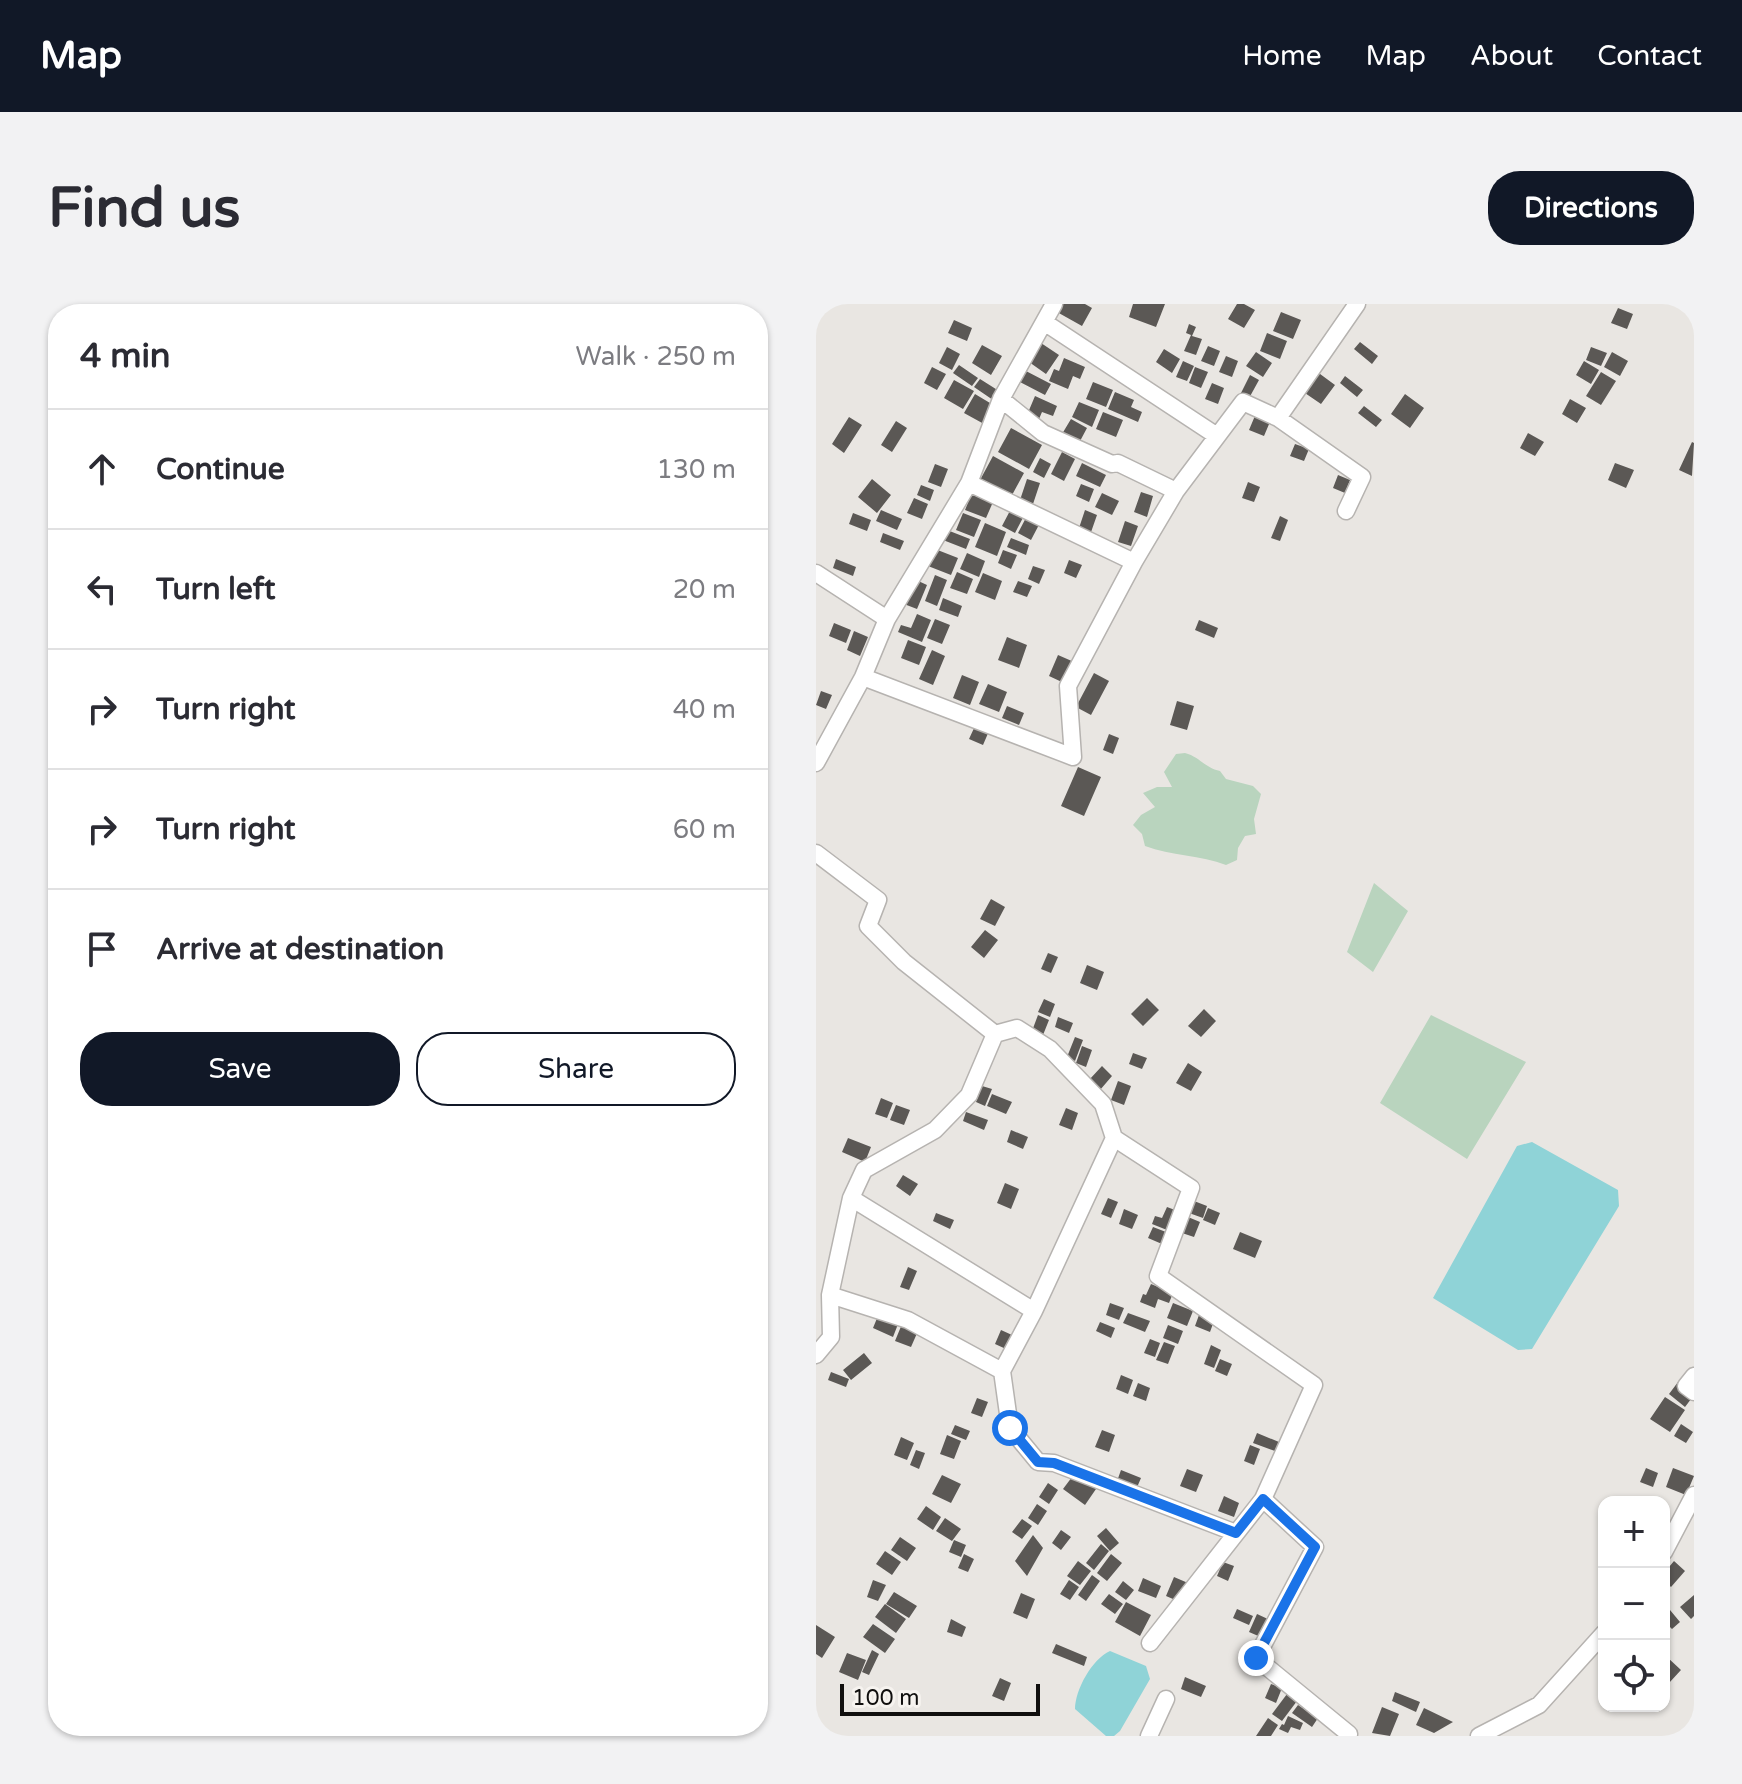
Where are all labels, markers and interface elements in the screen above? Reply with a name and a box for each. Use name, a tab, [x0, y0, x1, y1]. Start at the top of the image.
text: Map	[40, 33, 122, 79]
text: Home	[1242, 39, 1322, 73]
text: Map	[1366, 39, 1426, 73]
text: About	[1470, 39, 1553, 73]
text: Contact	[1597, 39, 1702, 73]
button: Directions	[1488, 171, 1694, 245]
text: Find us	[48, 175, 240, 242]
text: 4 min	[80, 336, 171, 377]
text: Walk · 250 m	[576, 341, 736, 372]
icon: ahead	[80, 447, 124, 491]
text: Continue	[156, 451, 285, 488]
text: 130 m	[656, 454, 736, 485]
icon: left	[80, 567, 124, 611]
text: Turn left	[156, 571, 275, 608]
text: 20 m	[673, 574, 736, 605]
icon: right	[80, 687, 124, 731]
text: Turn right	[156, 691, 296, 728]
text: 40 m	[673, 694, 736, 725]
icon: right	[80, 807, 124, 851]
text: Turn right	[156, 811, 296, 848]
text: 60 m	[673, 814, 736, 845]
icon: arrive	[80, 927, 124, 971]
text: Arrive at destination	[156, 931, 444, 968]
button: Save	[80, 1032, 400, 1106]
button: Share	[416, 1032, 736, 1106]
route start	[992, 1410, 1028, 1446]
map controls	[1598, 1496, 1670, 1712]
button: +	[1598, 1496, 1670, 1568]
button: −	[1598, 1568, 1670, 1640]
route end	[1238, 1640, 1274, 1676]
button: locate	[1598, 1640, 1670, 1712]
scale bar	[840, 1680, 1040, 1716]
text: 100 m	[852, 1685, 919, 1711]

